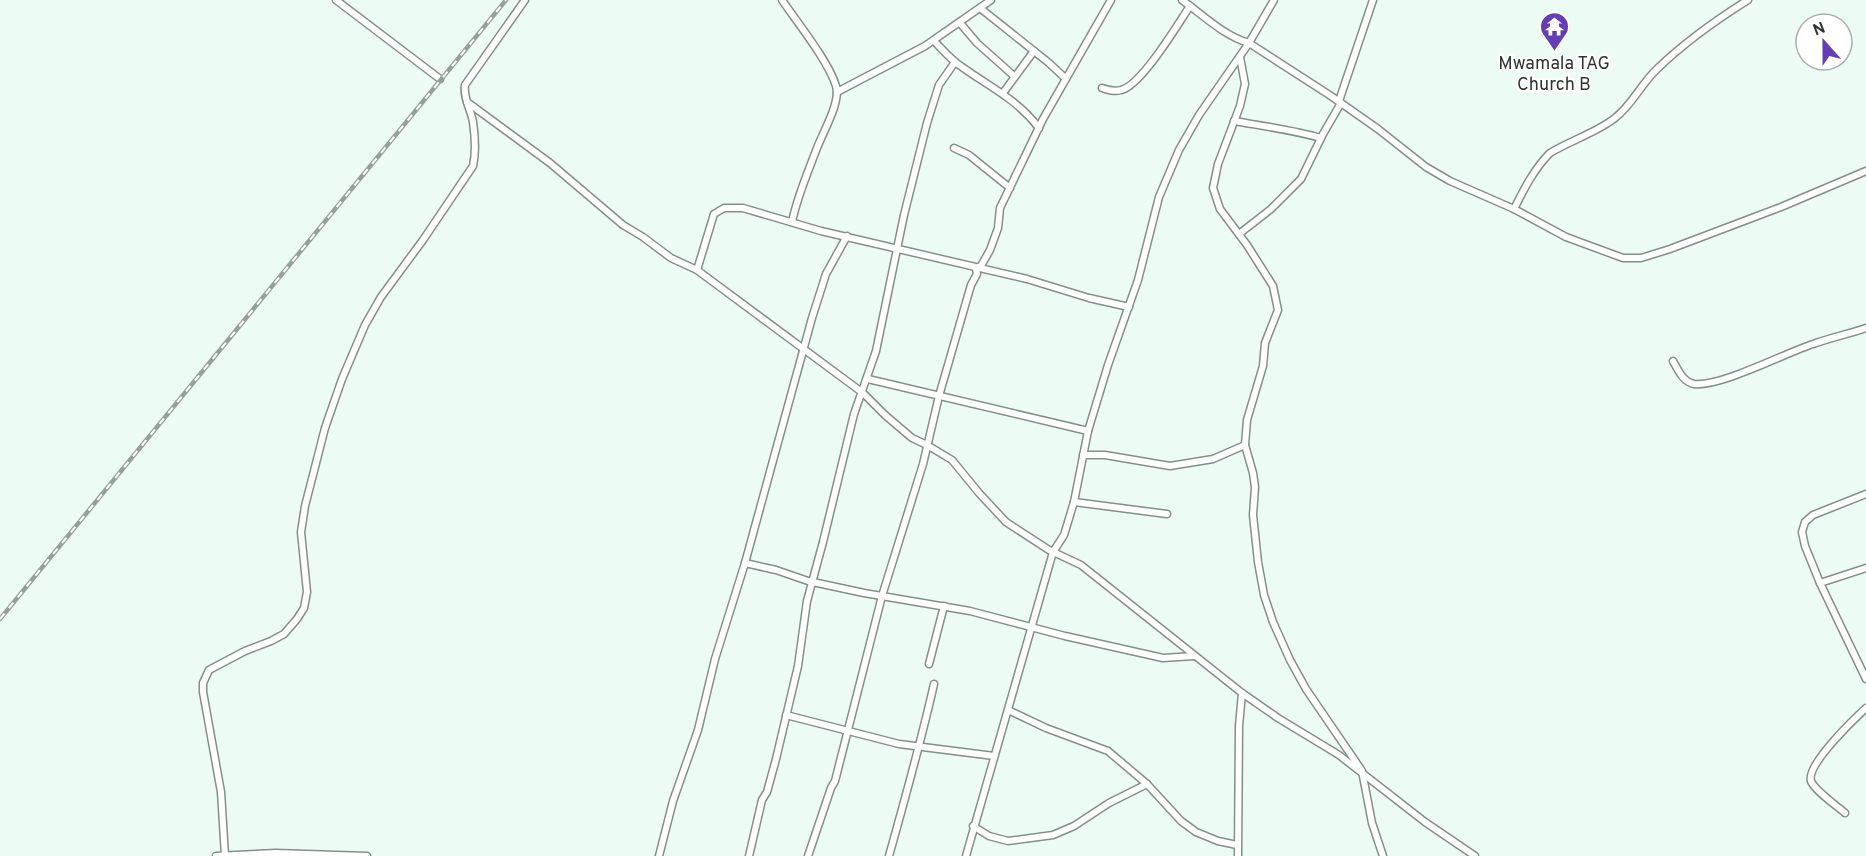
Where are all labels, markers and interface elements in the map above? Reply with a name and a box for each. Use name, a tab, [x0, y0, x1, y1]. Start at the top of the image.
temple icon: Mwamala TAG Church B	[1538, 10, 1570, 52]
north arrow	[1794, 12, 1854, 72]
text: N	[1810, 18, 1828, 41]
place label: Mwamala TAG Church B	[1498, 53, 1610, 97]

